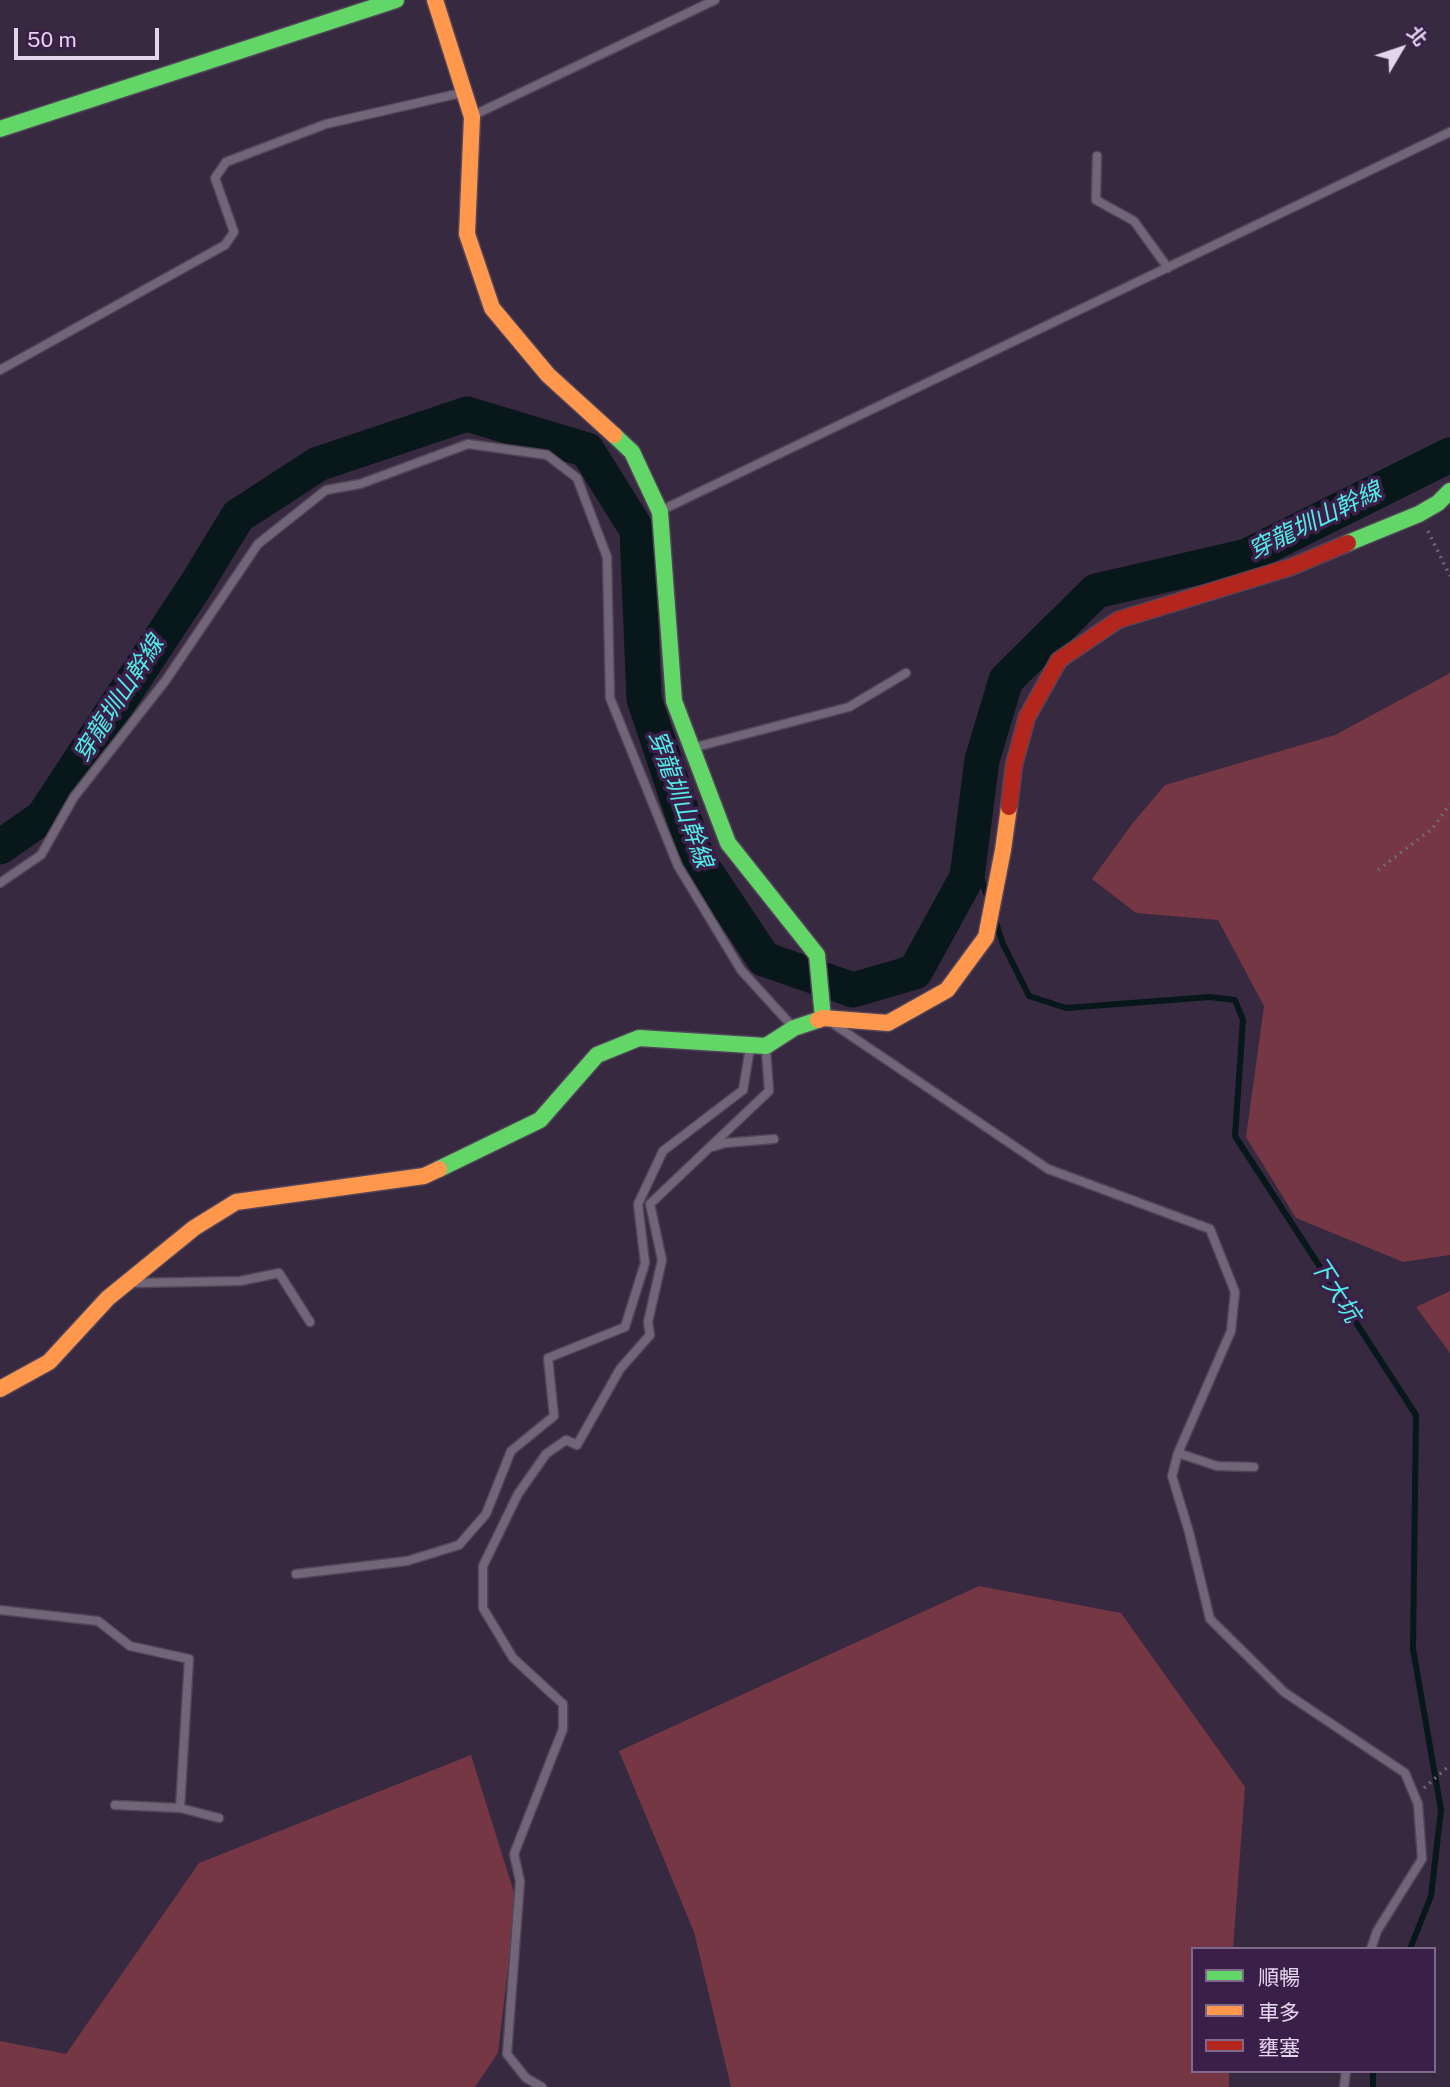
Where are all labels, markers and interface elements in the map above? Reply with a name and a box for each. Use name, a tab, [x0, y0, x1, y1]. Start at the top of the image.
scale bar	[18, 14, 163, 58]
north arrow	[1366, 14, 1436, 84]
text: 北	[1403, 21, 1432, 50]
text: 50 m	[27, 27, 77, 52]
water label: 穿龍圳山幹線	[1244, 476, 1386, 566]
water label: 穿龍圳山幹線	[68, 631, 170, 767]
water label: 穿龍圳山幹線	[642, 726, 718, 872]
water label: 下大坑	[1303, 1252, 1367, 1328]
legend	[1191, 1947, 1436, 2073]
text: 順暢	[1258, 1965, 1300, 1990]
text: 車多	[1258, 2000, 1300, 2025]
text: 壅塞	[1258, 2035, 1300, 2060]

